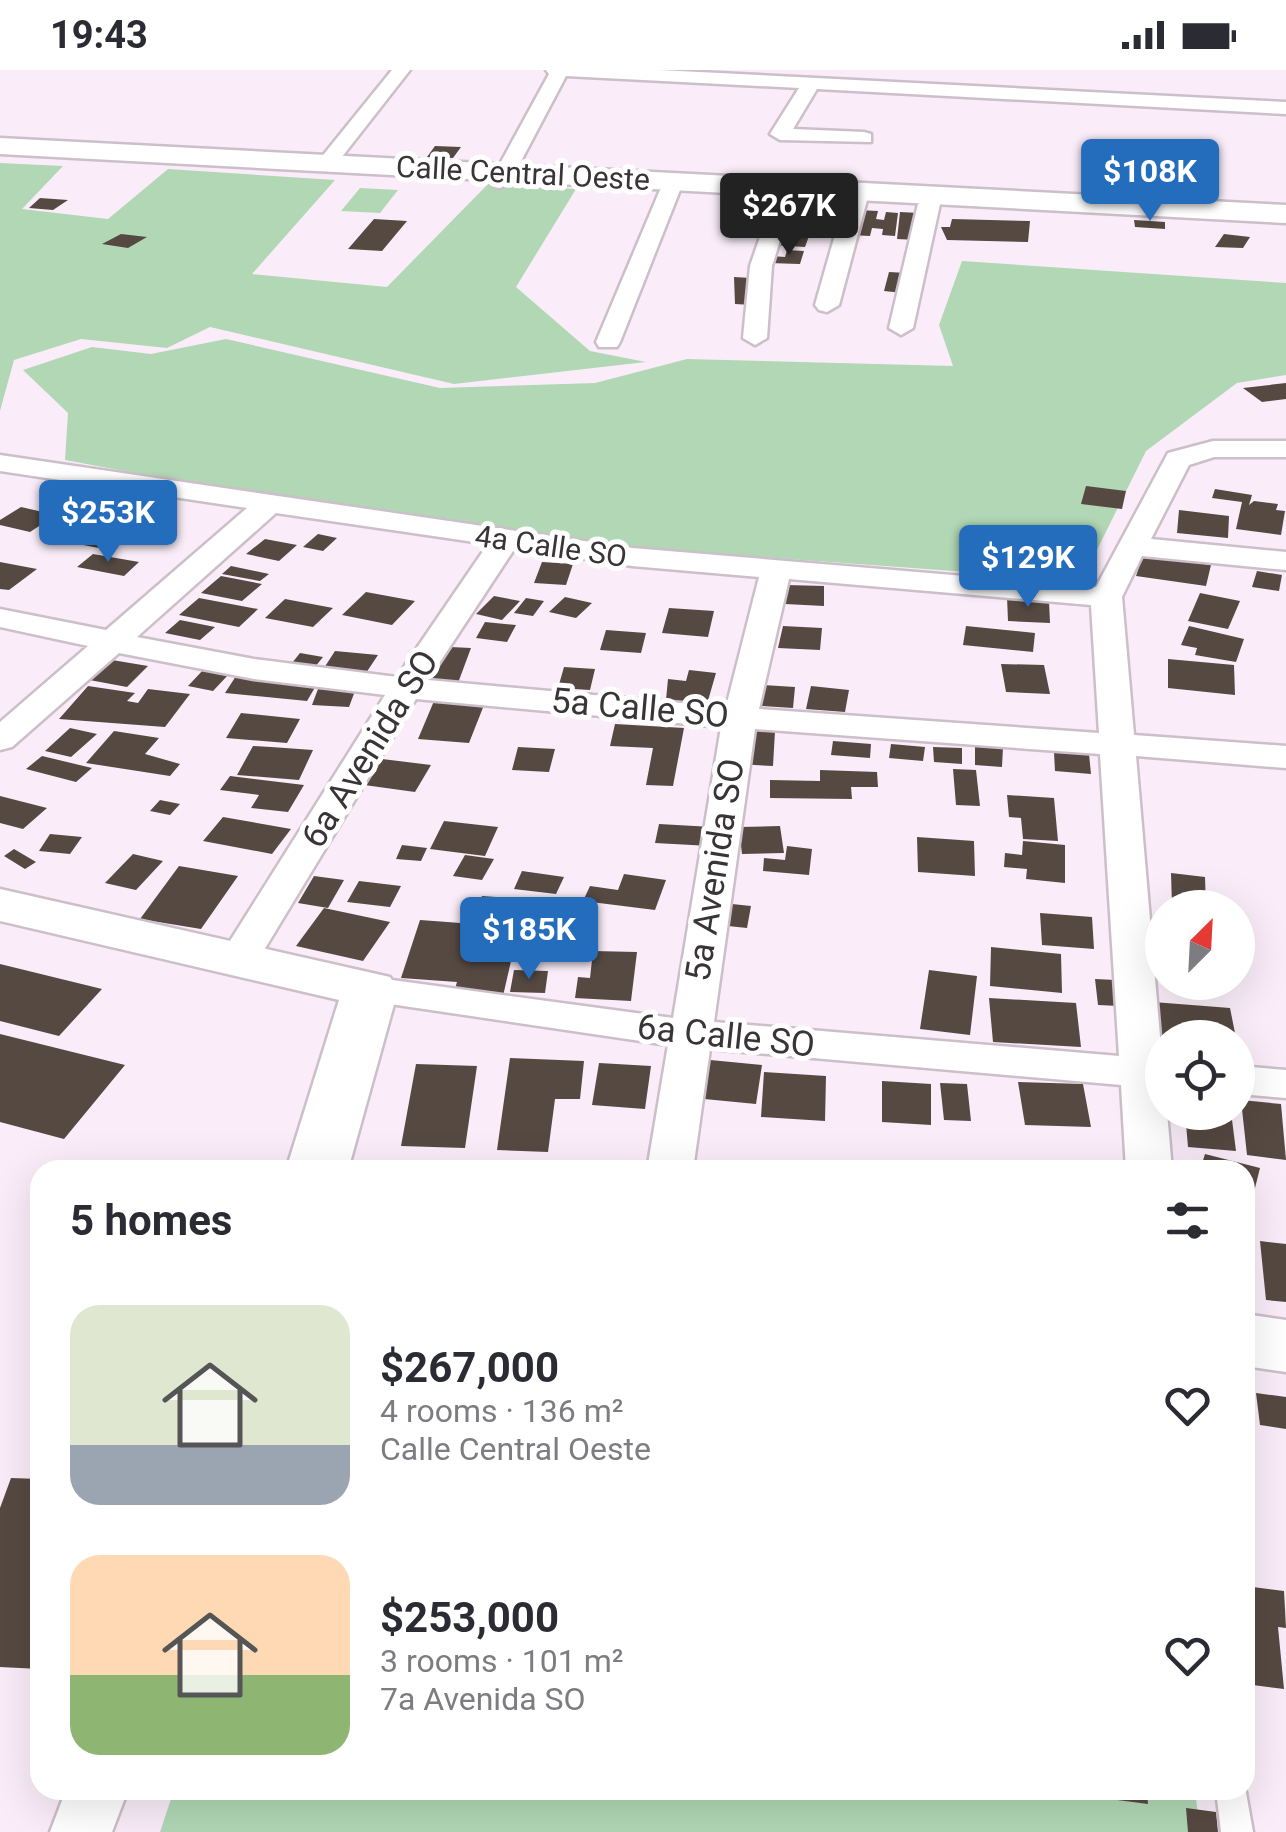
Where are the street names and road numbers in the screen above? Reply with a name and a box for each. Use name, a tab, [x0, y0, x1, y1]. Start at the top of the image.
street label: Calle Central Oeste	[395, 149, 651, 197]
street label: 4a Calle SO	[473, 518, 629, 574]
street label: 6a Avenida SO	[293, 643, 447, 855]
street label: 5a Calle SO	[549, 680, 731, 736]
street label: 5a Avenida SO	[677, 756, 753, 984]
street label: 6a Calle SO	[635, 1006, 817, 1066]

